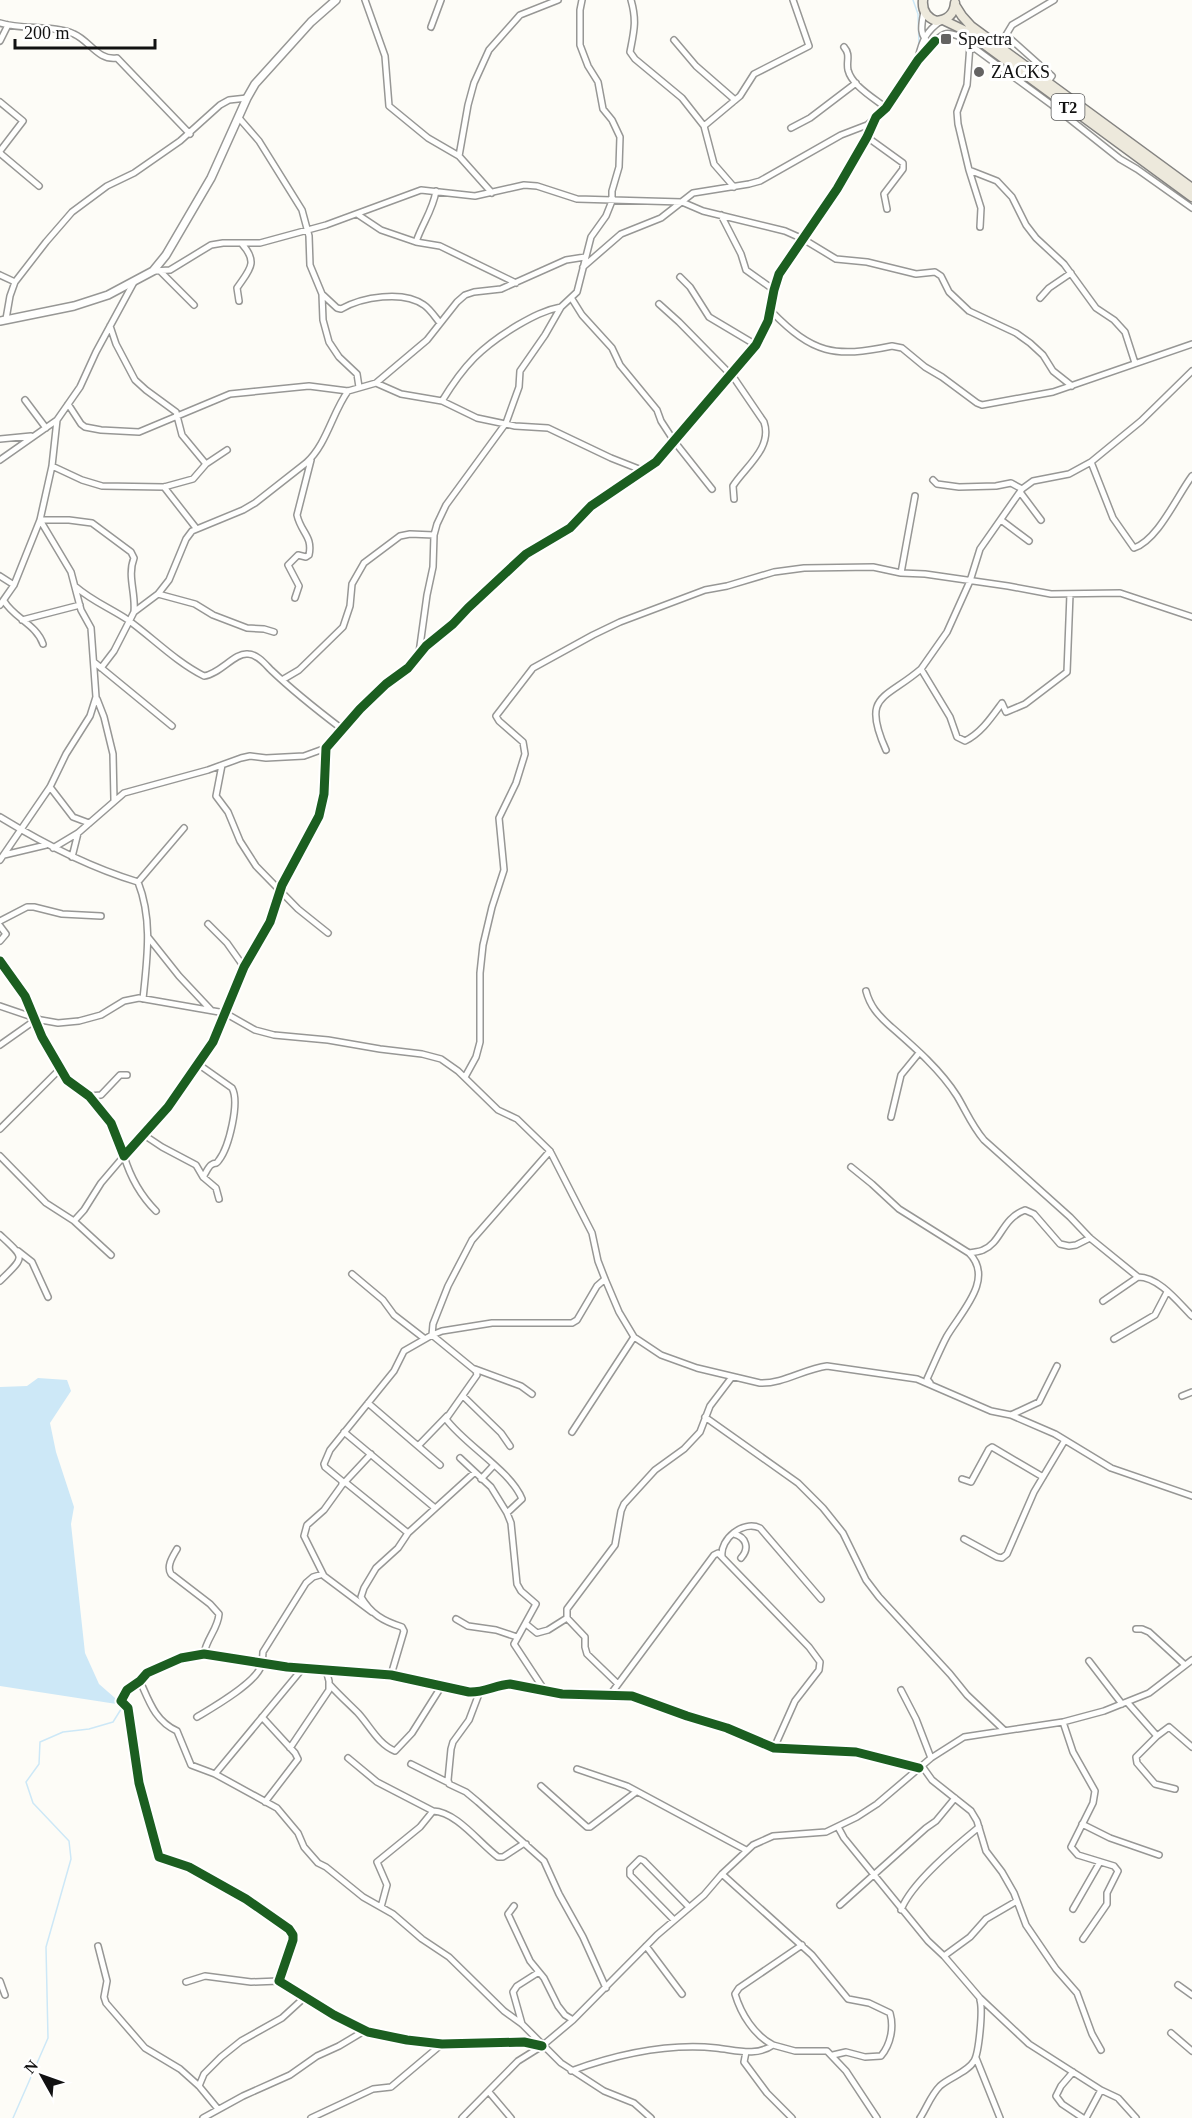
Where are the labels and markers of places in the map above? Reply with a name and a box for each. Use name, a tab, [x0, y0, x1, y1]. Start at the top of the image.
place label: Spectra	[958, 29, 1012, 49]
marker: Spectra	[939, 32, 953, 46]
place label: ZACKS	[991, 62, 1050, 82]
marker: ZACKS	[972, 65, 986, 79]

